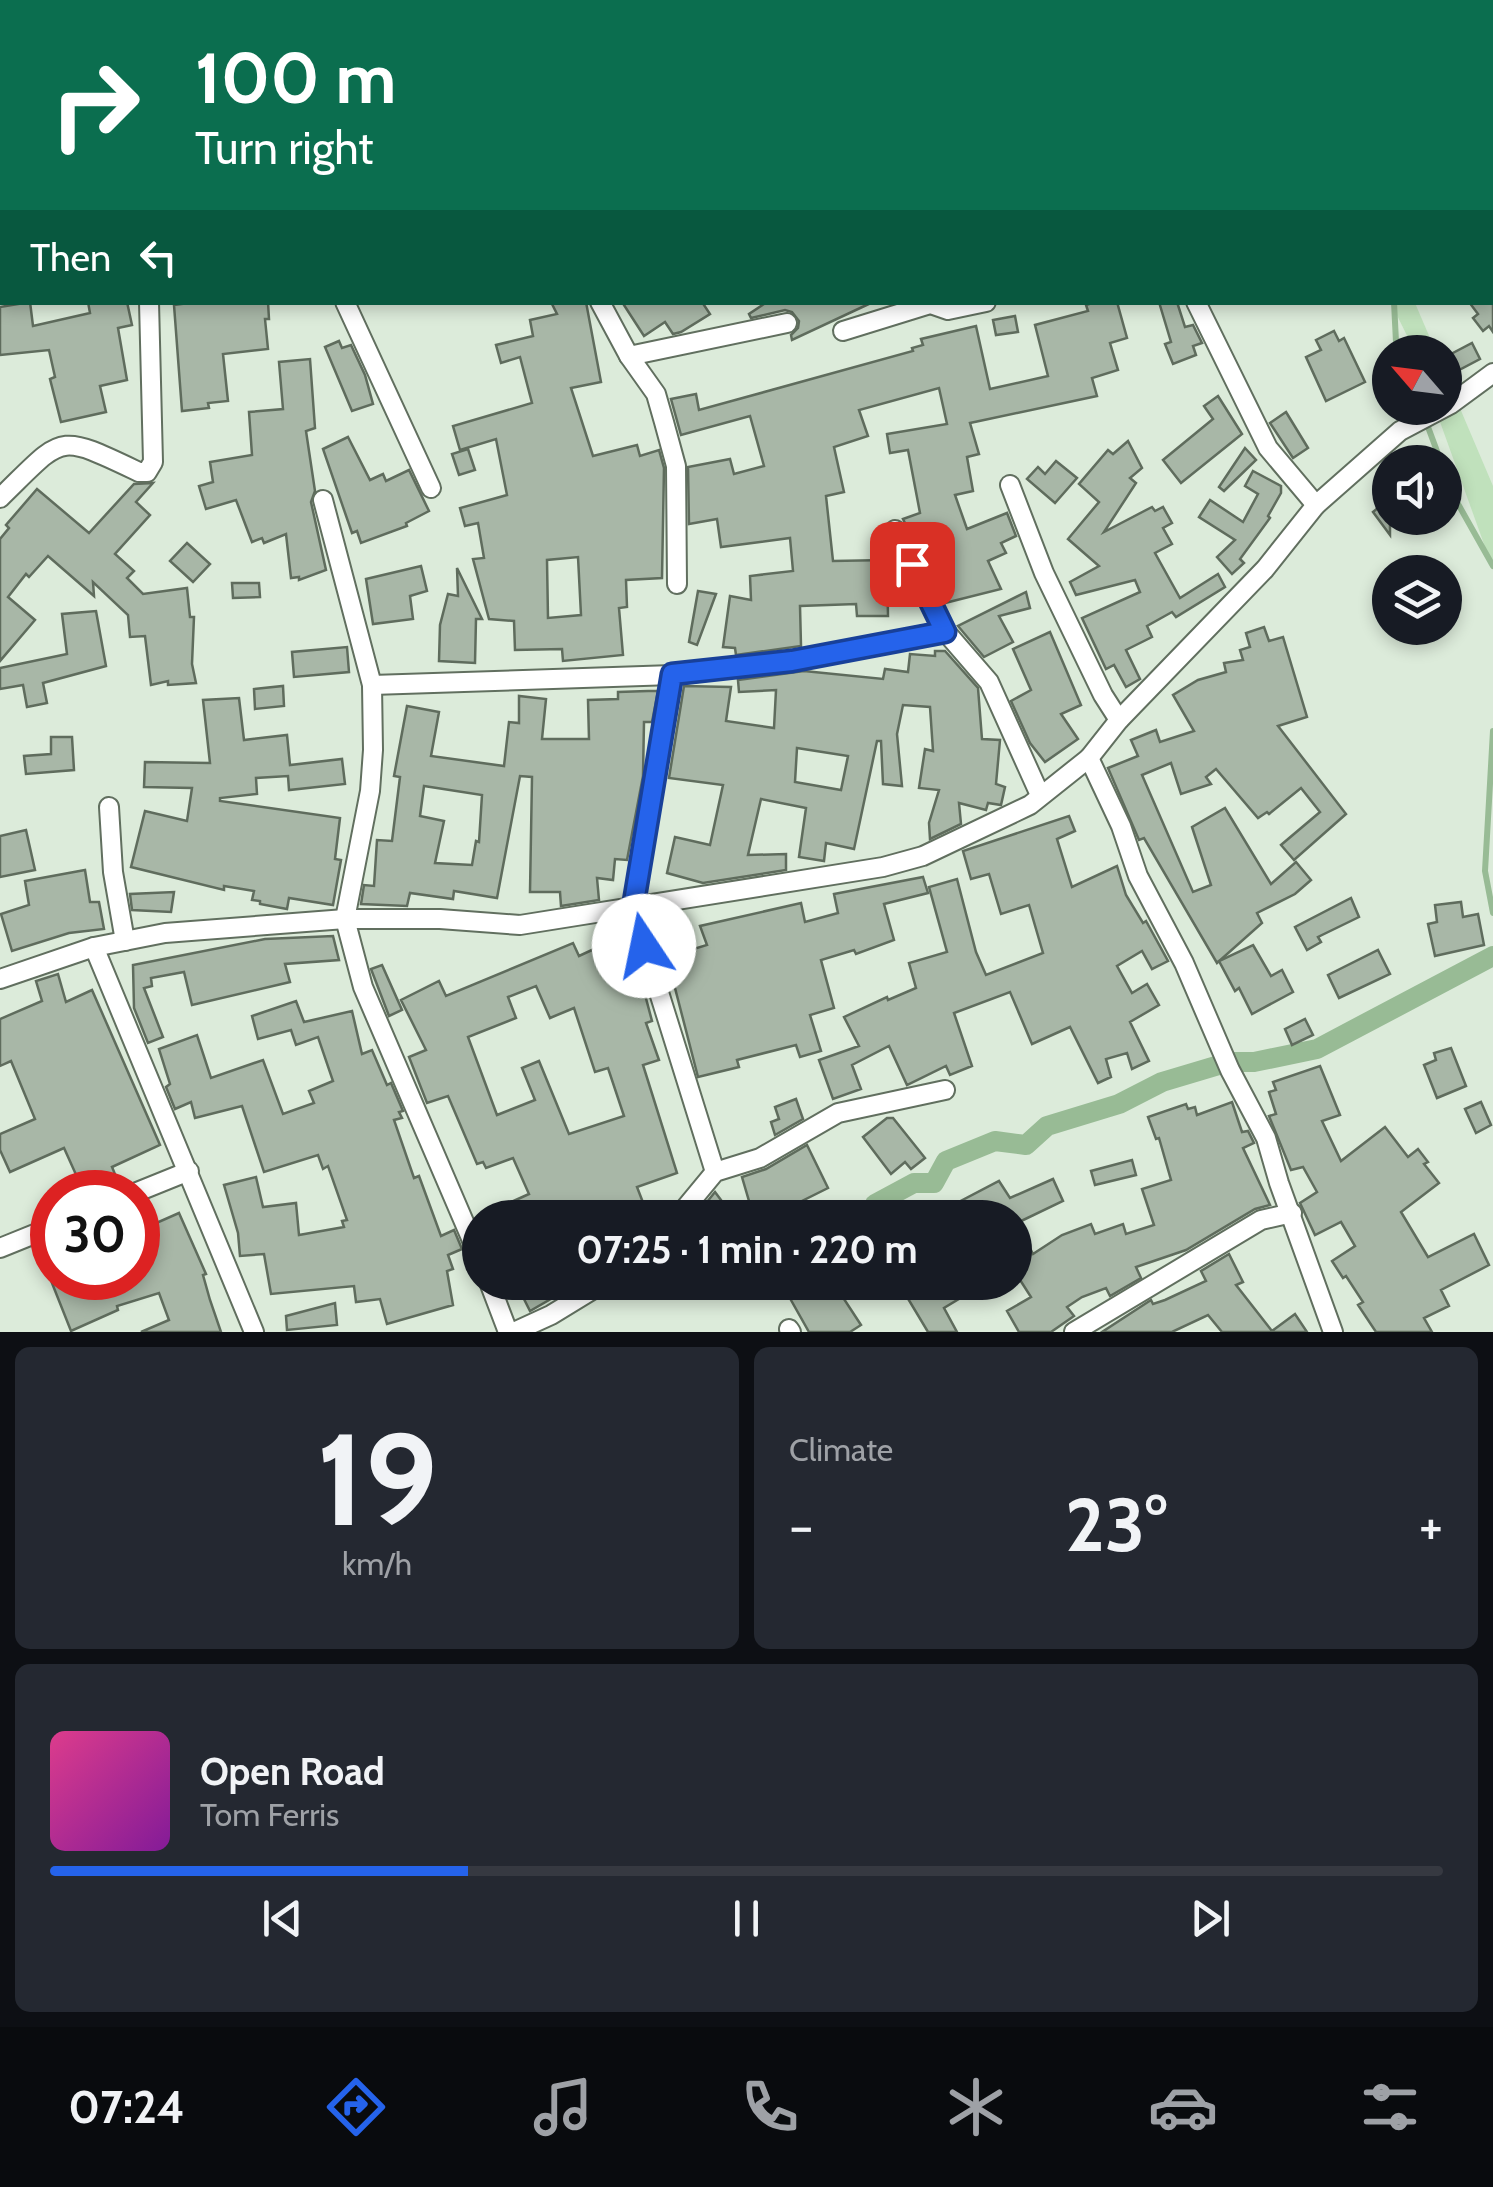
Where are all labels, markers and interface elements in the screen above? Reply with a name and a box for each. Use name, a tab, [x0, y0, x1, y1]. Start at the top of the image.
text: 100 m	[195, 35, 396, 121]
icon: right	[30, 40, 160, 170]
text: Turn right	[195, 121, 374, 175]
icon: left	[131, 230, 186, 285]
text: Then	[30, 234, 111, 281]
north arrow	[1372, 335, 1462, 425]
map controls	[1372, 335, 1462, 645]
button: sound	[1372, 445, 1462, 535]
pin	[870, 522, 955, 607]
icon: arrive	[885, 537, 940, 592]
button: layers	[1372, 555, 1462, 645]
position arrow	[592, 894, 696, 998]
speed limit sign: 30	[30, 1170, 160, 1300]
text: 07:25 · 1 min · 220 m	[576, 1226, 918, 1273]
text: 19	[316, 1400, 438, 1558]
text: Climate	[789, 1430, 893, 1469]
text: 23°	[1065, 1479, 1167, 1570]
text: −	[789, 1492, 813, 1559]
text: +	[1419, 1492, 1443, 1559]
text: km/h	[342, 1544, 412, 1583]
text: Open Road	[200, 1748, 385, 1795]
text: Tom Ferris	[200, 1795, 339, 1834]
icon: previous	[255, 1891, 310, 1946]
icon: pause	[719, 1891, 774, 1946]
icon: next	[1183, 1891, 1238, 1946]
icon: directions	[321, 2072, 391, 2142]
icon: music	[528, 2072, 598, 2142]
icon: phone	[735, 2072, 805, 2142]
icon: climate	[941, 2072, 1011, 2142]
icon: car	[1148, 2072, 1218, 2142]
icon: filters	[1355, 2072, 1425, 2142]
text: 07:24	[68, 2080, 185, 2134]

